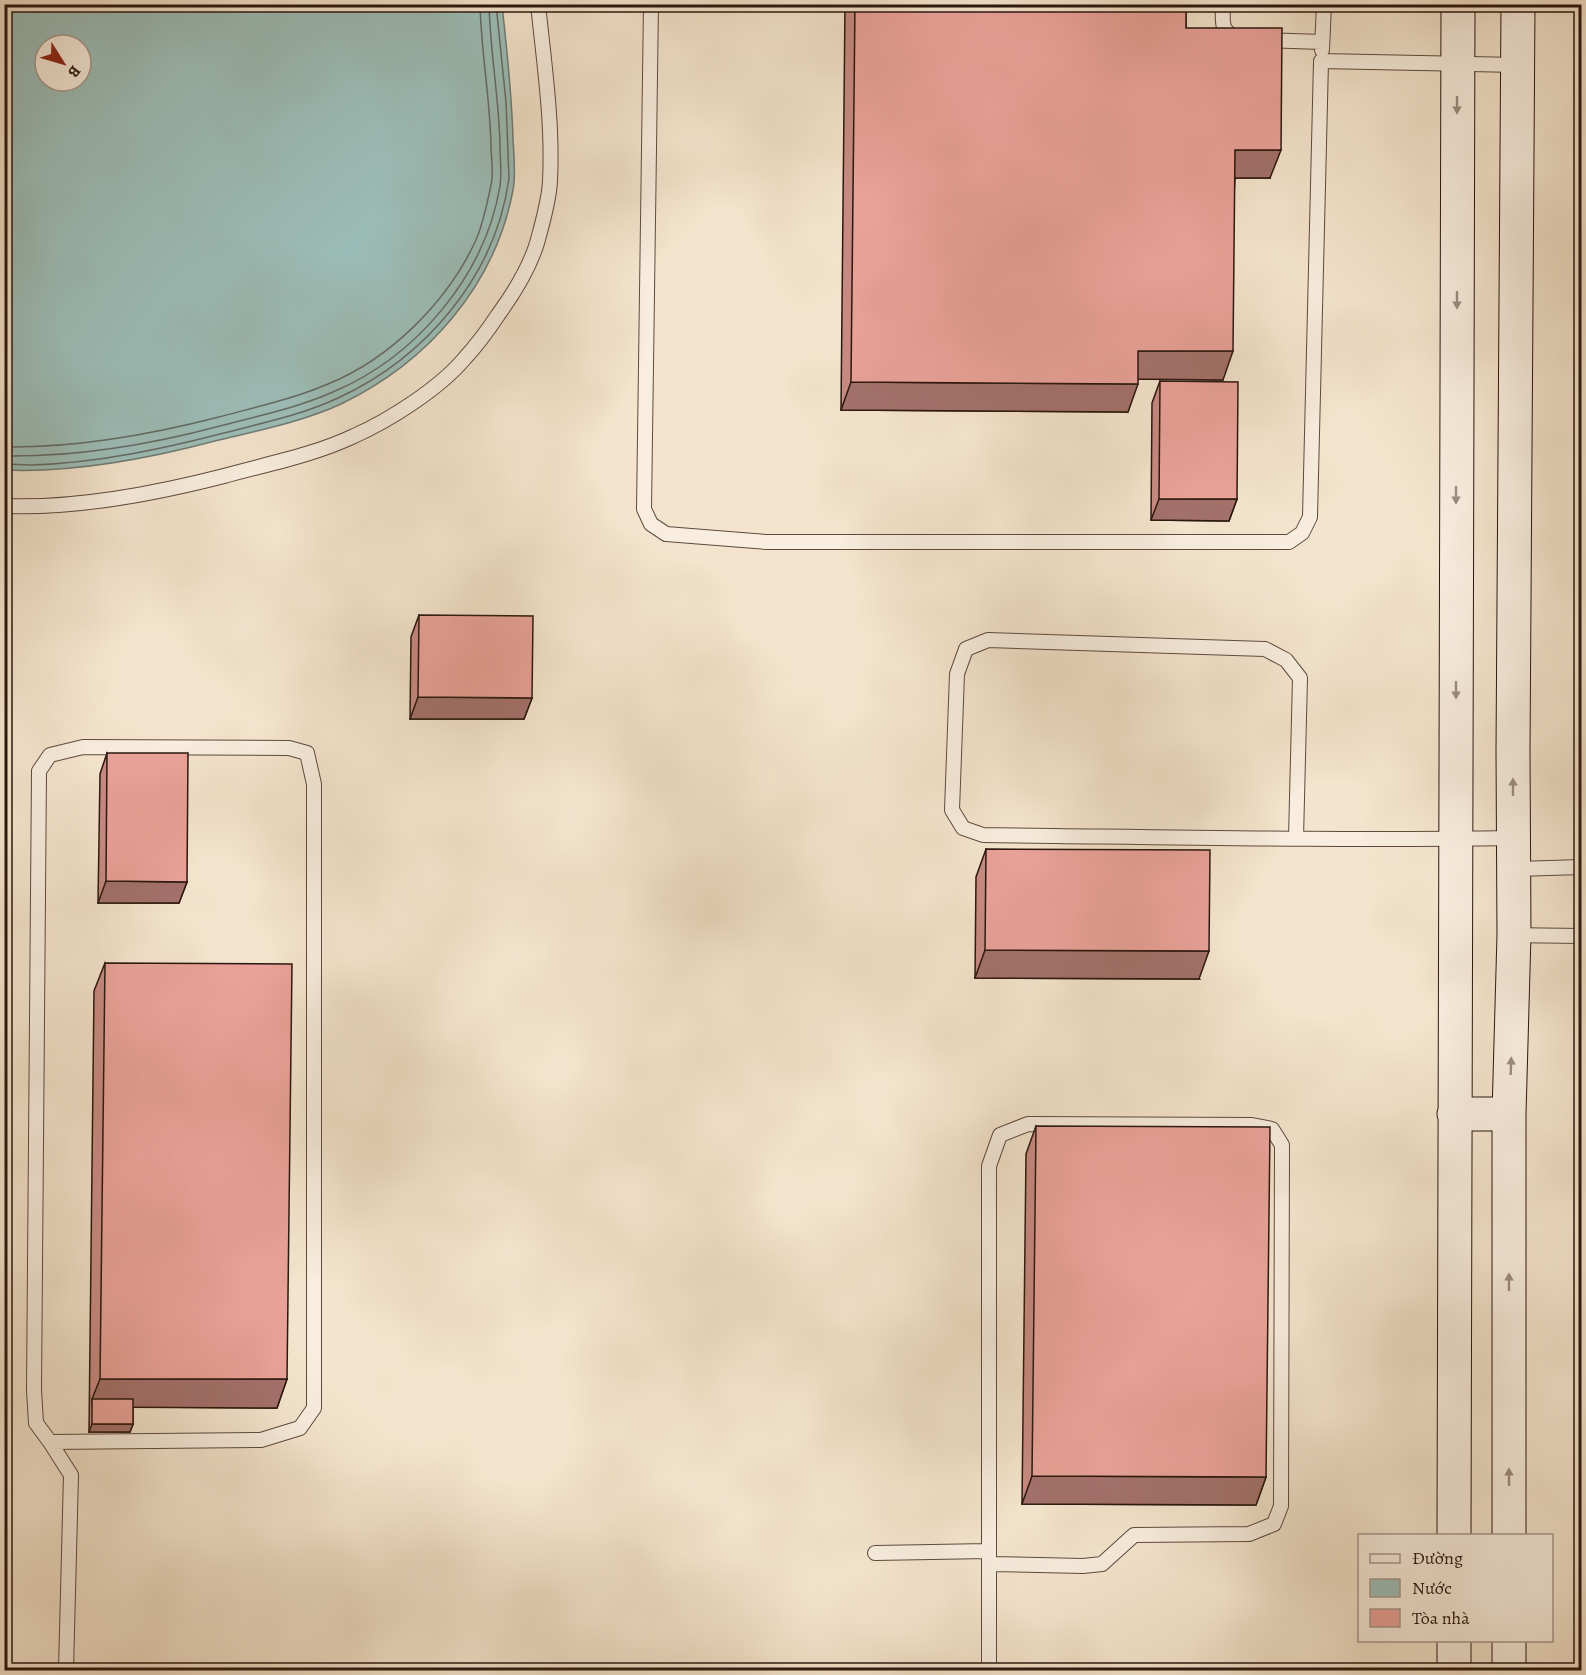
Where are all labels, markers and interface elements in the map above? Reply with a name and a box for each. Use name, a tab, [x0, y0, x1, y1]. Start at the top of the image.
north arrow	[33, 33, 93, 93]
text: B	[62, 61, 86, 82]
one-way arrow	[1452, 95, 1462, 114]
one-way arrow	[1452, 290, 1462, 309]
one-way arrow	[1451, 485, 1461, 504]
one-way arrow	[1451, 680, 1461, 699]
one-way arrow	[1509, 778, 1518, 797]
one-way arrow	[1506, 1057, 1515, 1076]
one-way arrow	[1504, 1273, 1514, 1292]
one-way arrow	[1504, 1468, 1514, 1487]
legend	[1358, 1534, 1553, 1642]
text: Đường	[1412, 1546, 1463, 1570]
text: Nước	[1412, 1576, 1452, 1600]
text: Tòa nhà	[1412, 1606, 1470, 1630]

